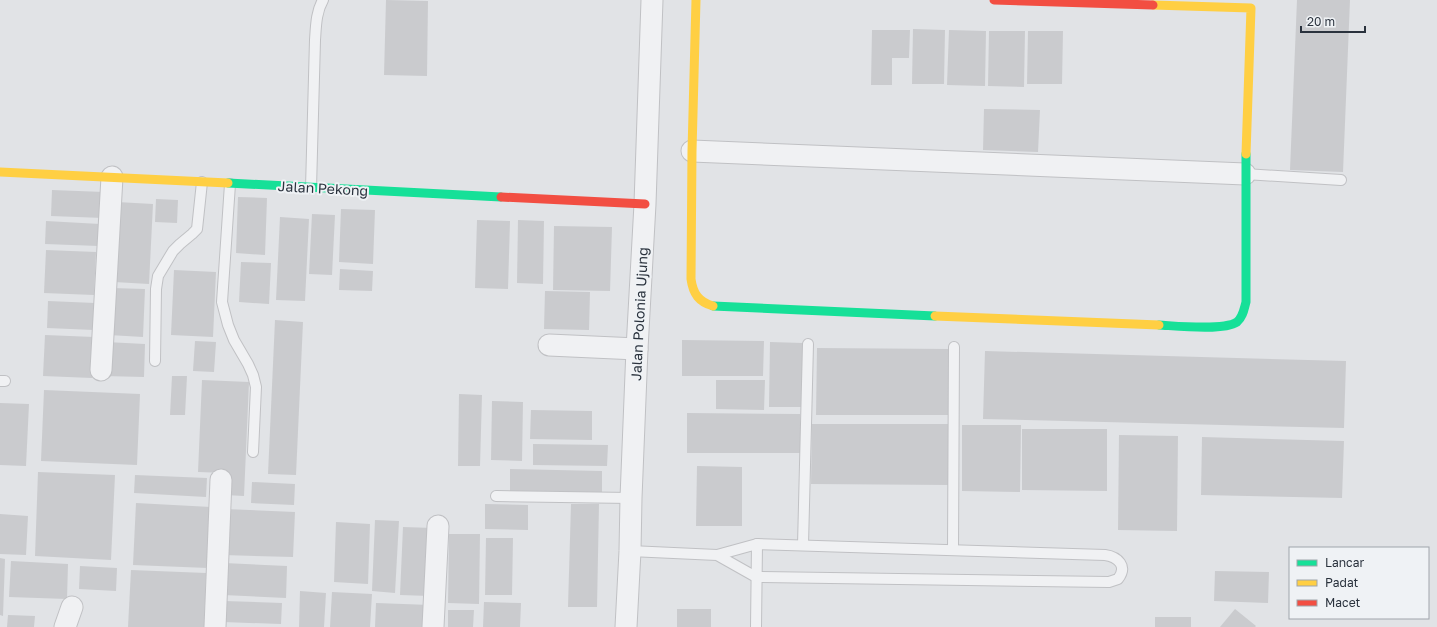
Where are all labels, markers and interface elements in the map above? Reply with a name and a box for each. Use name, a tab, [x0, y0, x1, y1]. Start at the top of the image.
scale bar	[1301, 8, 1365, 34]
text: 20 m	[1307, 14, 1335, 29]
street label: Jalan Pekong	[277, 177, 369, 199]
street label: Jalan Polonia Ujung	[627, 247, 651, 381]
legend	[1289, 547, 1429, 619]
text: Lancar	[1325, 555, 1364, 570]
text: Padat	[1325, 575, 1359, 590]
text: Macet	[1325, 595, 1361, 610]

